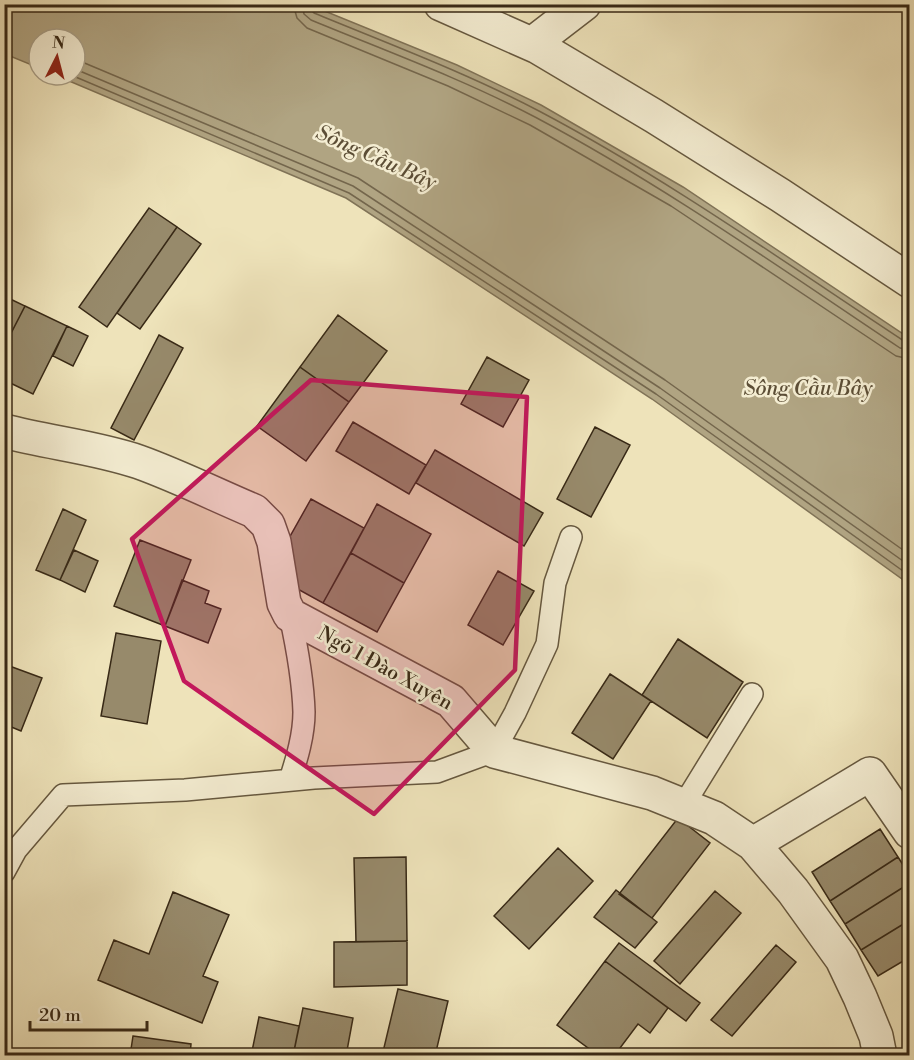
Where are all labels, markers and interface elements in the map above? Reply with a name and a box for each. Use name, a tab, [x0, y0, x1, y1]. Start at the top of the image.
north arrow	[27, 27, 87, 87]
text: N	[51, 32, 66, 54]
water label: Sông Cầu Bây	[312, 120, 441, 197]
water label: Sông Cầu Bây	[743, 376, 873, 402]
street label: Ngõ 1 Đào Xuyên	[313, 622, 457, 716]
scale bar	[30, 994, 147, 1032]
text: 20 m	[39, 1004, 81, 1027]

